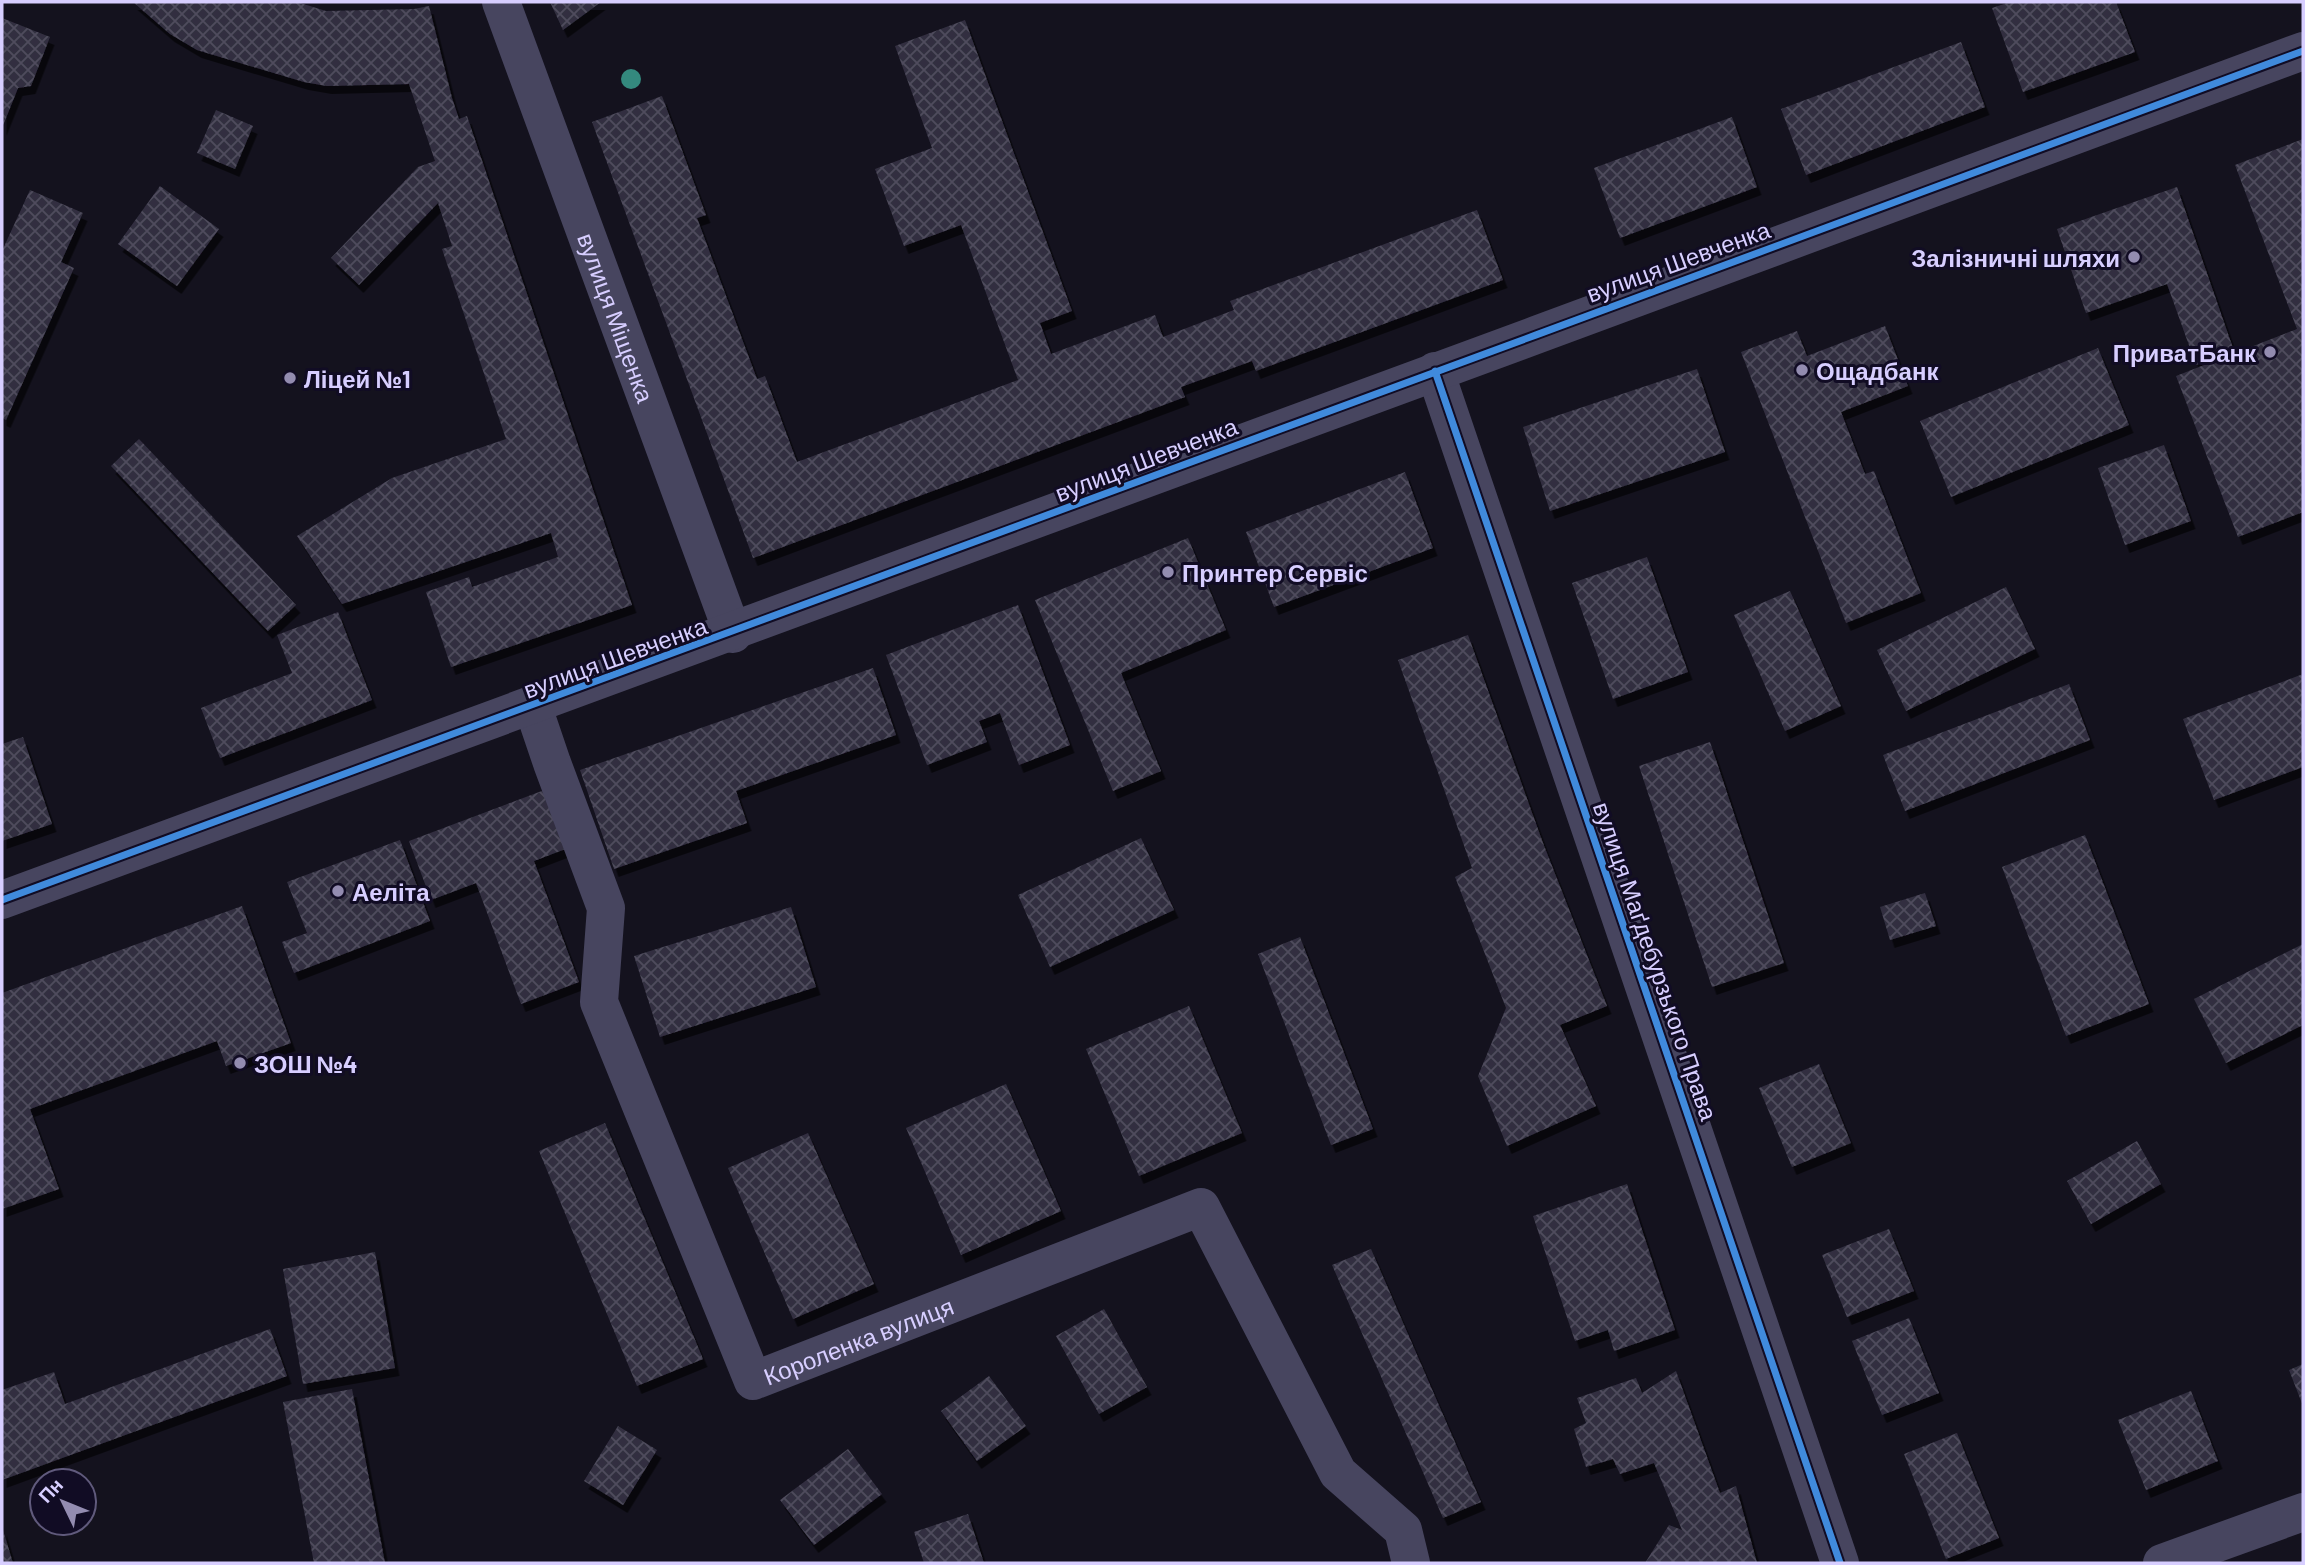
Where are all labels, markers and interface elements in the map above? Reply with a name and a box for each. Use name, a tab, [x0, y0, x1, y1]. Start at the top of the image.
street label: вулиця Шевченка	[1582, 214, 1774, 308]
street label: вулиця Міщенка	[572, 229, 661, 407]
place label: Залізничні шляхи	[1911, 243, 2120, 272]
marker: Залізничні шляхи	[2126, 249, 2142, 265]
place label: ПриватБанк	[2113, 338, 2257, 367]
marker: ПриватБанк	[2262, 344, 2278, 360]
place label: Ощадбанк	[1816, 356, 1939, 385]
marker: Ощадбанк	[1794, 362, 1810, 378]
place label: Ліцей №1	[304, 364, 410, 393]
marker: Ліцей №1	[282, 370, 298, 386]
street label: вулиця Шевченка	[1051, 411, 1242, 507]
place label: Принтер Сервіс	[1182, 558, 1368, 587]
marker: Принтер Сервіс	[1160, 564, 1176, 580]
street label: вулиця Шевченка	[519, 610, 711, 704]
street label: вулиця Маґдебурзького Права	[1588, 798, 1724, 1125]
place label: Аеліта	[352, 877, 430, 906]
marker: Аеліта	[330, 883, 346, 899]
place label: ЗОШ №4	[254, 1049, 358, 1078]
marker: ЗОШ №4	[232, 1055, 248, 1071]
street label: Короленка вулиця	[759, 1290, 957, 1390]
north arrow	[28, 1467, 98, 1537]
text: Пн	[33, 1473, 67, 1507]

